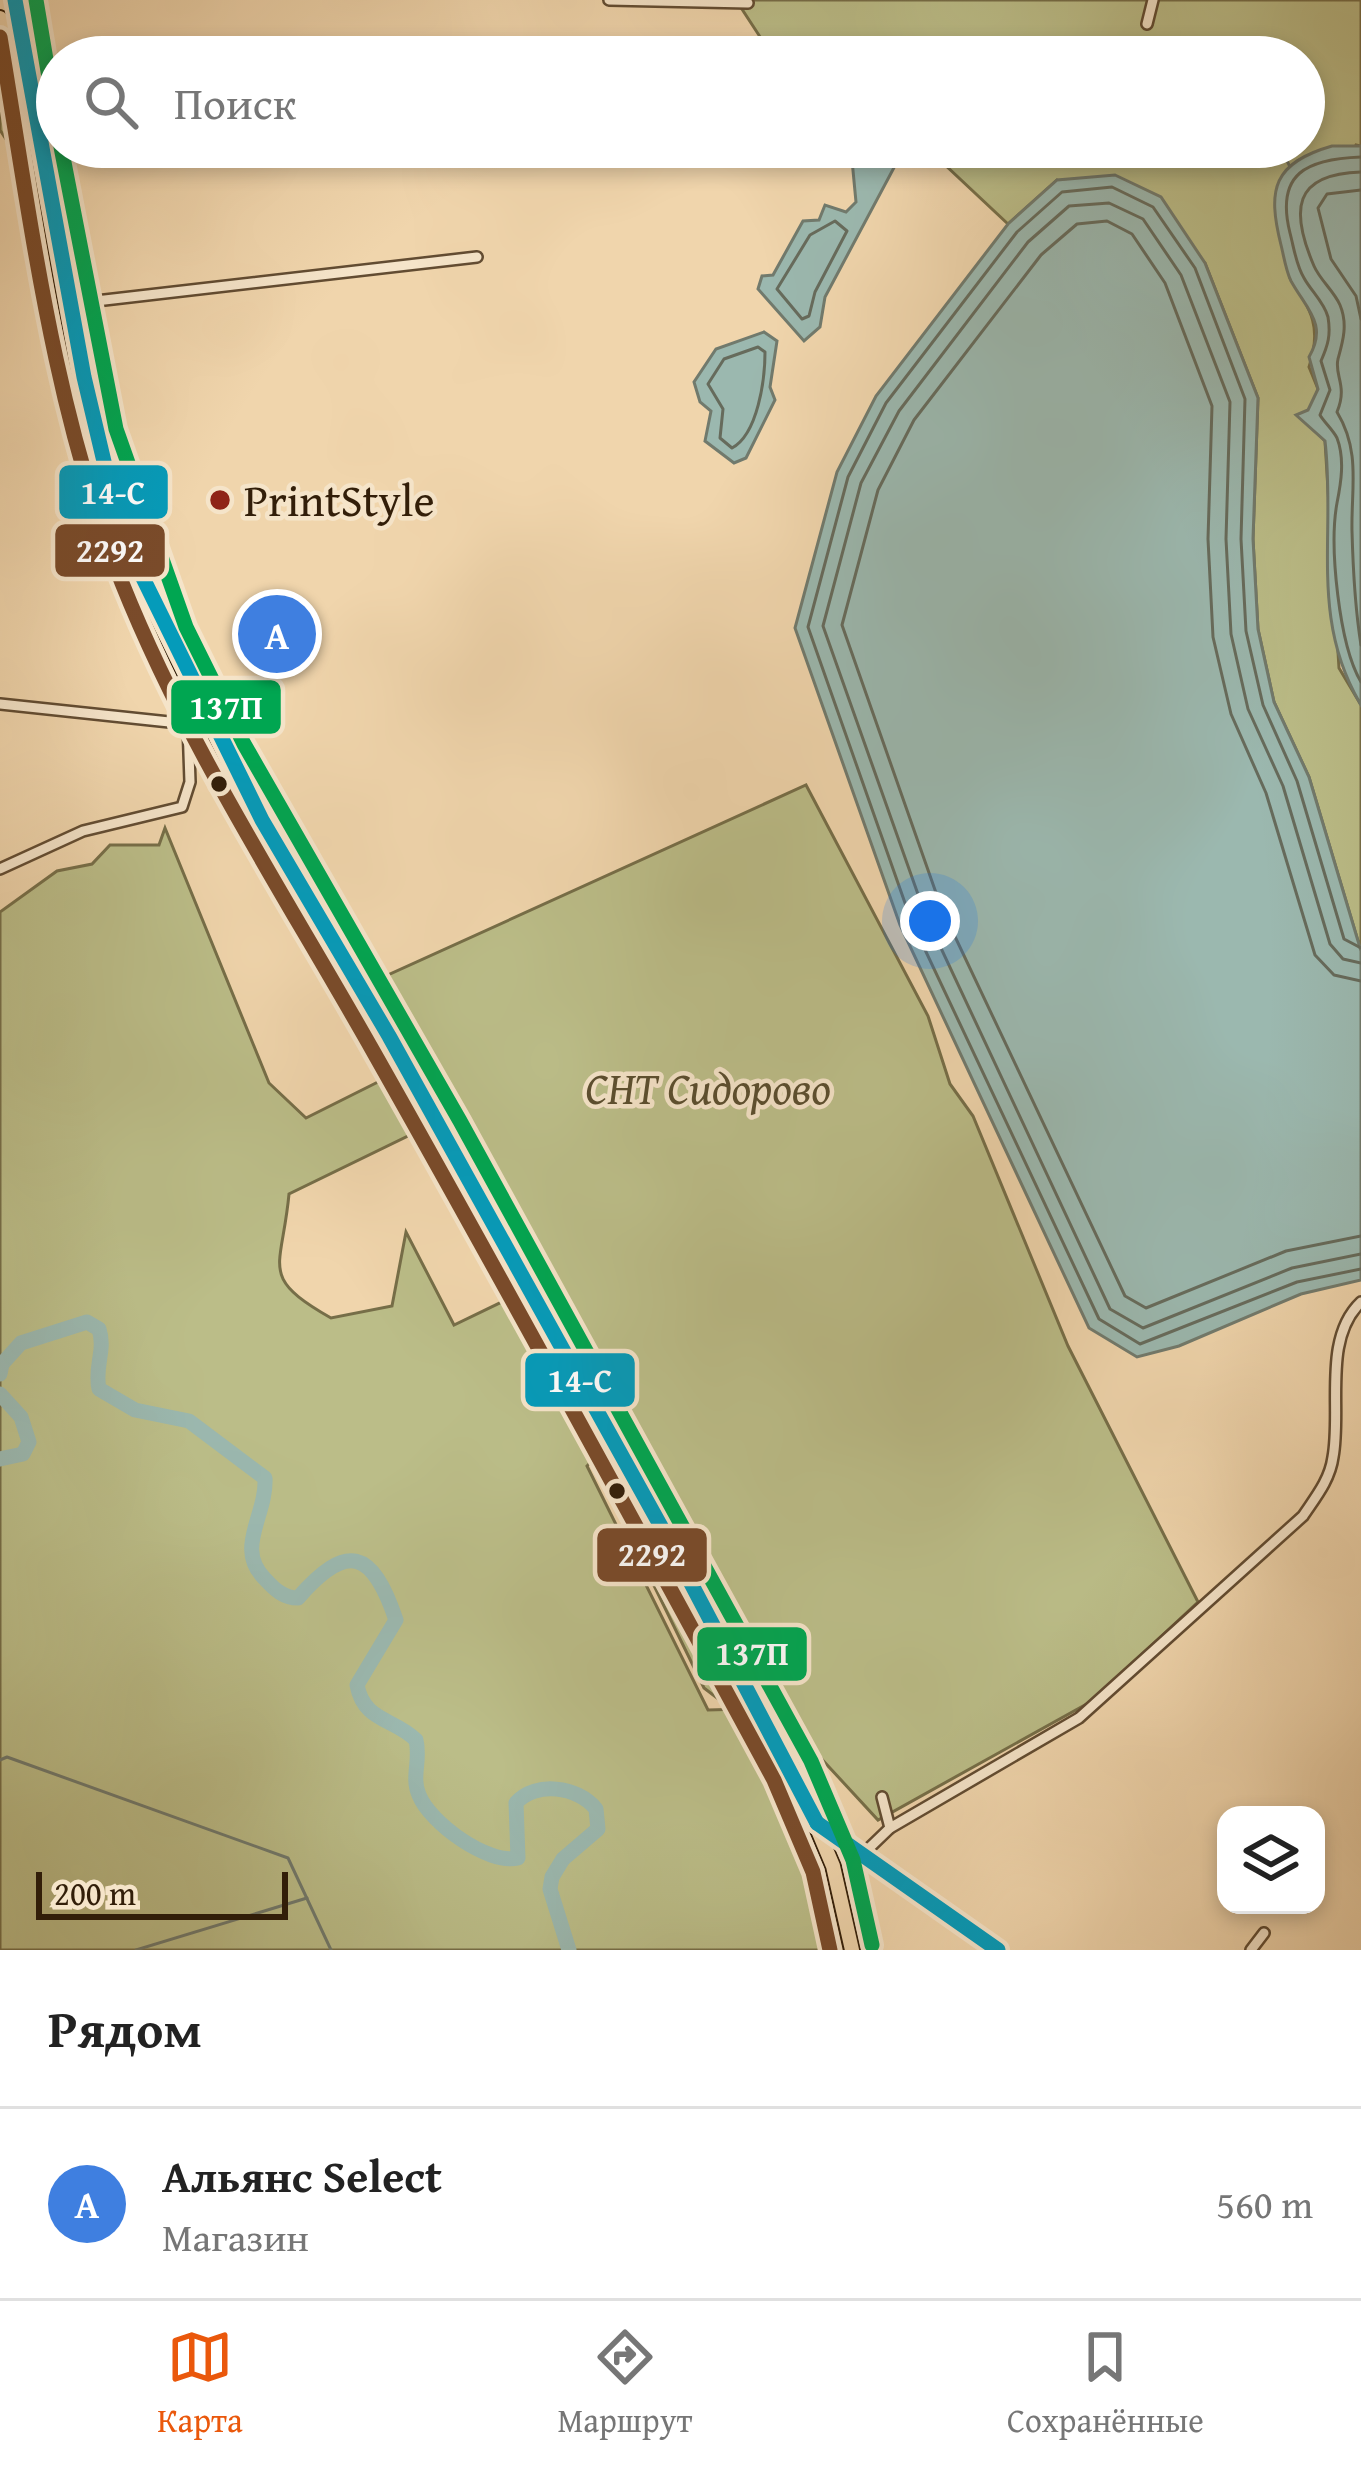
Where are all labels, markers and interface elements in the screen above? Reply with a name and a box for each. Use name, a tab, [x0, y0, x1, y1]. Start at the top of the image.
search box	[36, 36, 1325, 168]
icon: search	[78, 69, 144, 135]
text: Поиск	[174, 70, 296, 135]
line badge: 14-С	[57, 463, 170, 521]
place label: PrintStyle	[244, 467, 435, 532]
text: 14-С	[81, 468, 145, 516]
marker: PrintStyle	[207, 487, 233, 513]
line badge: 2292	[53, 522, 167, 579]
text: 2292	[76, 526, 144, 574]
pin: A	[238, 589, 316, 679]
line badge: 137П	[169, 678, 283, 736]
text: 137П	[189, 683, 263, 731]
unlabelled marker	[208, 773, 230, 795]
your location	[900, 891, 960, 951]
park label: СНТ Сидорово	[585, 1055, 831, 1120]
line badge: 14-С	[523, 1351, 637, 1409]
text: 14-С	[548, 1356, 612, 1404]
unlabelled marker	[606, 1480, 628, 1502]
line badge: 2292	[595, 1526, 709, 1584]
text: 2292	[618, 1530, 686, 1578]
line badge: 137П	[695, 1625, 809, 1683]
text: 137П	[715, 1629, 789, 1677]
map controls	[1217, 1806, 1325, 1914]
button: layers	[1217, 1806, 1325, 1914]
scale bar	[36, 1866, 288, 1919]
text: 200 m	[54, 1869, 136, 1917]
text: Рядом	[48, 1991, 202, 2066]
text: Альянс Select	[162, 2143, 442, 2208]
text: A	[75, 2175, 99, 2232]
text: 560 m	[1216, 2175, 1313, 2232]
text: Магазин	[162, 2208, 309, 2265]
tab: Карта	[157, 2324, 243, 2444]
tab: Маршрут	[557, 2324, 692, 2444]
tab: Сохранённые	[1007, 2324, 1204, 2444]

